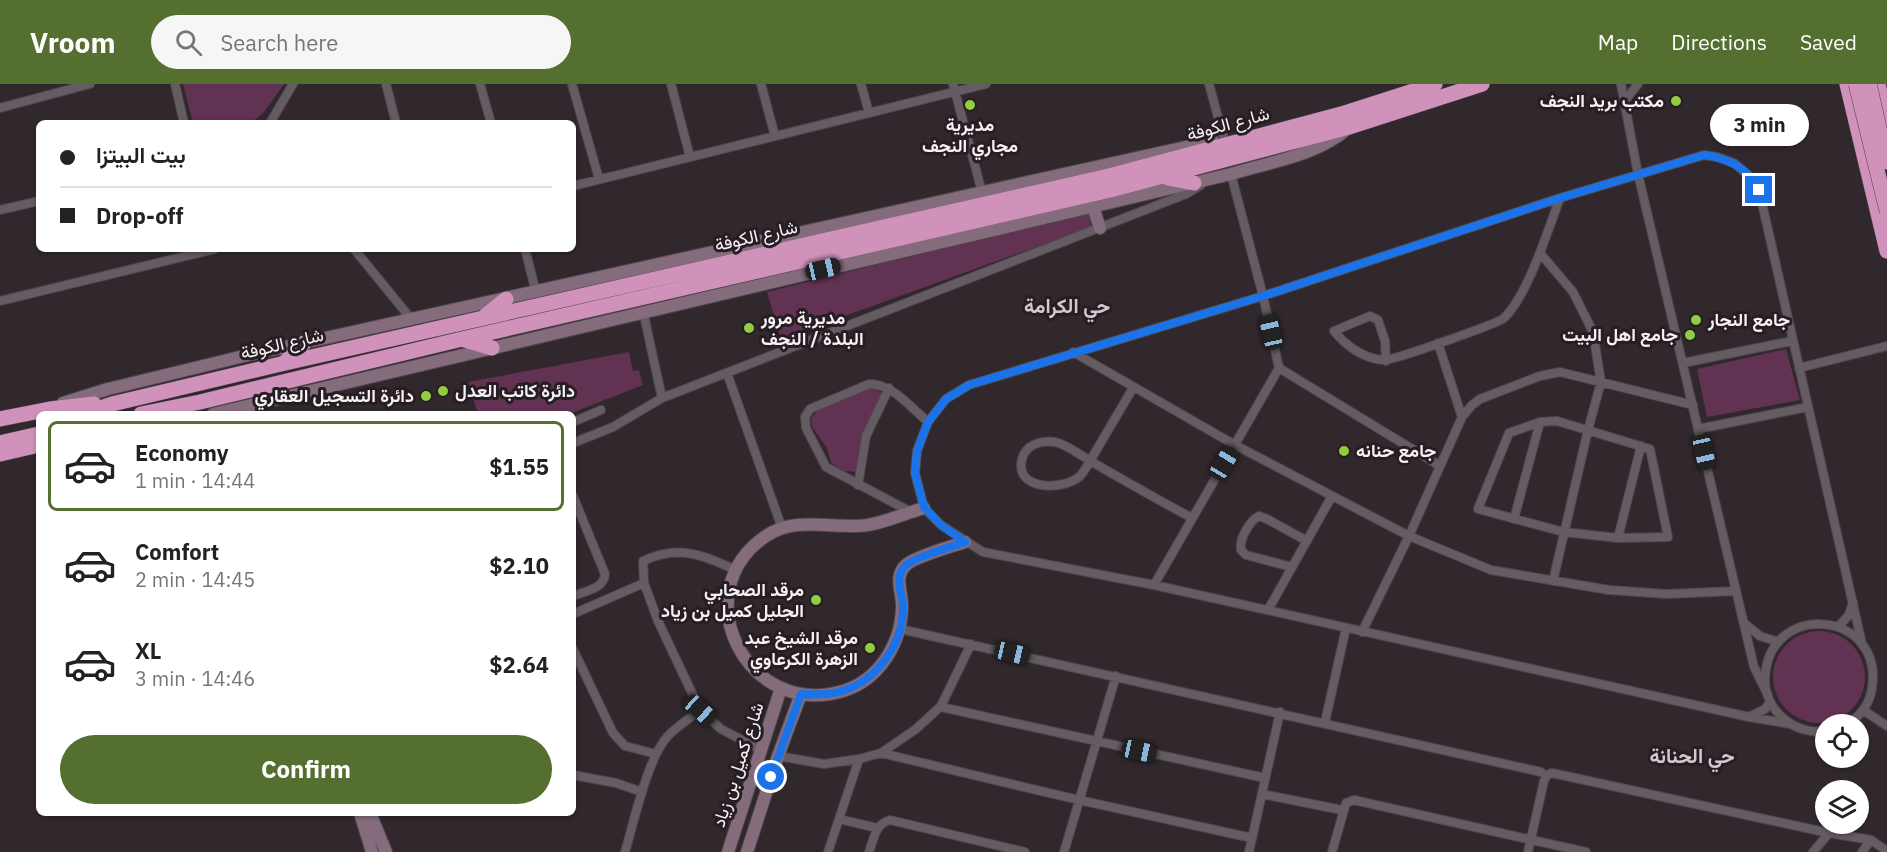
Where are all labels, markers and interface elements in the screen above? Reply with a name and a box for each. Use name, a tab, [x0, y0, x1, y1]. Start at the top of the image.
search box	[151, 15, 571, 69]
text: Vroom	[30, 24, 115, 61]
icon: search	[172, 26, 205, 59]
text: Search here	[220, 28, 338, 57]
text: Map	[1598, 28, 1638, 56]
text: Directions	[1671, 28, 1767, 56]
text: Saved	[1800, 28, 1857, 56]
place label: مكتب بريد النجف	[1540, 89, 1664, 112]
marker: مكتب بريد النجف	[1669, 94, 1683, 108]
marker: مديرية مجاري النجف	[963, 98, 977, 112]
street label: شارع الكوفة	[1184, 101, 1272, 147]
callout: 3 min	[1710, 103, 1808, 145]
text: 3 min	[1733, 111, 1786, 138]
place label: مديرية مجاري النجف	[922, 113, 1018, 161]
text: بيت البيتزا	[96, 140, 186, 169]
route end	[1745, 176, 1772, 203]
text: Drop-off	[96, 201, 183, 230]
street label: شارع الكوفة	[712, 215, 800, 257]
car	[803, 256, 843, 282]
district label: حي الكرامة	[1024, 292, 1110, 323]
place label: مديرية مرور البلدة / النجف	[760, 306, 864, 350]
place label: جامع النجار	[1707, 308, 1790, 332]
car	[1258, 312, 1284, 352]
marker: جامع النجار	[1689, 313, 1703, 327]
marker: مديرية مرور البلدة / النجف	[742, 321, 756, 335]
street label: شارع الكوفة	[238, 323, 326, 365]
place label: جامع اهل البيت	[1562, 323, 1678, 347]
marker: جامع اهل البيت	[1683, 328, 1697, 342]
place label: دائرة كاتب العدل	[455, 379, 575, 402]
place label: دائرة التسجيل العقاري	[255, 384, 414, 411]
marker: دائرة كاتب العدل	[436, 384, 450, 398]
marker: دائرة التسجيل العقاري	[419, 389, 433, 403]
car	[1691, 432, 1717, 472]
text: Economy	[135, 438, 229, 467]
icon: car	[63, 439, 117, 493]
place label: جامع حنانه	[1356, 439, 1436, 463]
car	[1207, 443, 1241, 483]
marker: جامع حنانه	[1337, 444, 1351, 458]
text: $1.55	[489, 452, 549, 481]
text: 1 min · 14:44	[135, 467, 255, 494]
text: Comfort	[135, 537, 219, 566]
icon: car	[63, 538, 117, 592]
text: $2.10	[489, 551, 549, 580]
text: 2 min · 14:45	[135, 566, 255, 593]
place label: مرقد الصحابي الجليل كميل بن زياد	[661, 578, 804, 622]
marker: مرقد الصحابي الجليل كميل بن زياد	[809, 593, 823, 607]
place label: مرقد الشيخ عبد الزهرة الكرعاوي	[745, 626, 858, 674]
text: XL	[135, 636, 161, 665]
icon: car	[63, 637, 117, 691]
car	[992, 640, 1032, 666]
marker: مرقد الشيخ عبد الزهرة الكرعاوي	[863, 641, 877, 655]
text: $2.64	[489, 650, 549, 679]
text: 3 min · 14:46	[135, 665, 255, 692]
car	[681, 691, 719, 729]
street label: شارع كميل بن زياد	[707, 700, 769, 830]
map controls	[1815, 714, 1869, 834]
button: locate	[1815, 714, 1869, 768]
button: Confirm	[60, 735, 552, 804]
car	[1120, 738, 1158, 764]
district label: حي الحنانة	[1649, 742, 1735, 773]
route start	[757, 763, 784, 790]
button: layers	[1815, 780, 1869, 834]

